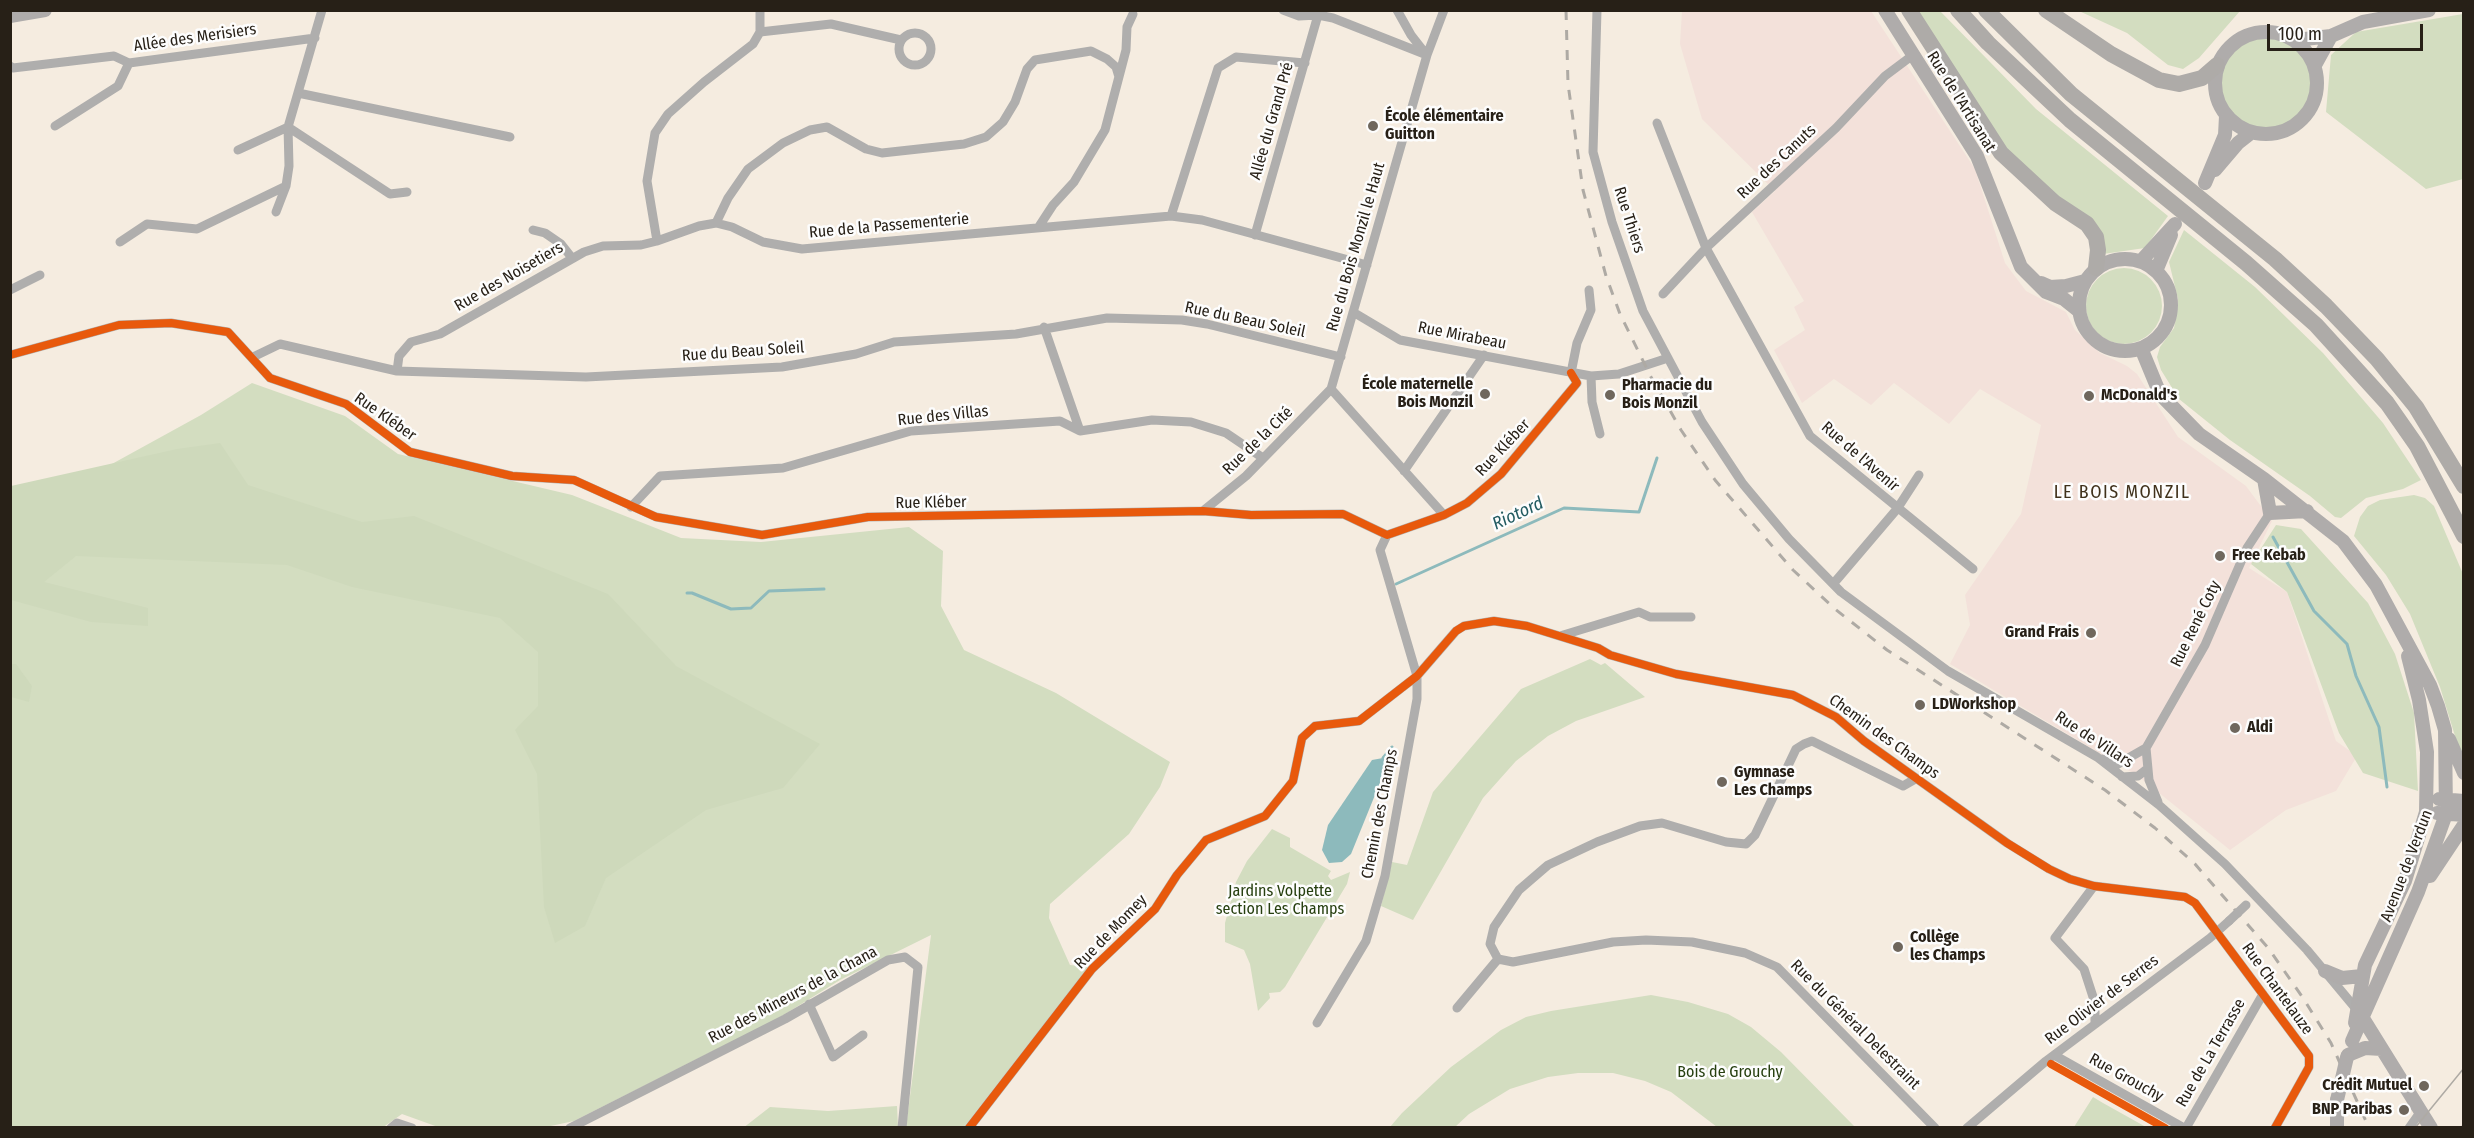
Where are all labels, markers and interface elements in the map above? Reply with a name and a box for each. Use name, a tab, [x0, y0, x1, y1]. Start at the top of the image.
scale bar	[2270, 12, 2426, 50]
street label: Allée des Merisiers	[133, 20, 257, 56]
text: 100 m	[2278, 23, 2322, 45]
street label: Rue de l'Artisanat	[1922, 48, 2000, 156]
street label: Allée du Grand Pré	[1246, 60, 1298, 182]
place label: École élémentaire Guitton	[1385, 107, 1503, 145]
marker: École élémentaire Guitton	[1366, 119, 1380, 133]
street label: Rue des Canuts	[1734, 121, 1820, 203]
street label: Rue du Bois Monzil le Haut	[1323, 160, 1389, 334]
street label: Rue Thiers	[1609, 184, 1649, 256]
street label: Rue de la Passementerie	[808, 209, 970, 243]
street label: Rue des Noisetiers	[451, 238, 567, 316]
street label: Rue du Beau Soleil	[1183, 298, 1307, 342]
street label: Rue Mirabeau	[1416, 318, 1508, 354]
street label: Rue du Beau Soleil	[681, 338, 805, 366]
place label: École maternelle Bois Monzil	[1362, 375, 1473, 413]
place label: Pharmacie du Bois Monzil	[1622, 376, 1712, 414]
place label: McDonald's	[2101, 386, 2177, 406]
marker: École maternelle Bois Monzil	[1478, 387, 1492, 401]
marker: Pharmacie du Bois Monzil	[1603, 388, 1617, 402]
street label: Rue Kléber	[350, 389, 420, 445]
marker: McDonald's	[2082, 389, 2096, 403]
street label: Rue des Villas	[897, 402, 989, 430]
street label: Rue de la Cité	[1219, 403, 1297, 479]
street label: Rue Kléber	[1472, 415, 1534, 481]
street label: Rue de l'Avenir	[1817, 418, 1903, 496]
district label: LE BOIS MONZIL	[2054, 482, 2190, 504]
street label: Rue Kléber	[895, 493, 967, 513]
water label: Riotord	[1489, 493, 1547, 535]
place label: Free Kebab	[2232, 546, 2306, 566]
marker: Free Kebab	[2213, 549, 2227, 563]
street label: Rue René Coty	[2167, 578, 2225, 670]
place label: Grand Frais	[2005, 623, 2079, 643]
marker: Grand Frais	[2084, 626, 2098, 640]
street label: Chemin des Champs	[1825, 691, 1943, 783]
place label: LDWorkshop	[1932, 695, 2016, 715]
marker: LDWorkshop	[1913, 698, 1927, 712]
street label: Rue de Villars	[2051, 708, 2137, 772]
place label: Aldi	[2247, 718, 2273, 738]
marker: Aldi	[2228, 721, 2242, 735]
street label: Chemin des Champs	[1358, 747, 1402, 881]
place label: Gymnase Les Champs	[1734, 763, 1812, 801]
marker: Gymnase Les Champs	[1715, 775, 1729, 789]
street label: Avenue de Verdun	[2377, 807, 2437, 925]
park label: Jardins Volpette section Les Champs	[1216, 882, 1344, 920]
street label: Rue de Momey	[1071, 891, 1151, 973]
place label: Collège les Champs	[1910, 928, 1985, 966]
street label: Rue Chantelauze	[2237, 939, 2317, 1039]
marker: Collège les Champs	[1891, 940, 1905, 954]
street label: Rue des Mineurs de la Chana	[705, 942, 881, 1048]
street label: Rue Olivier de Serres	[2042, 951, 2162, 1049]
street label: Rue du Général Delestraint	[1786, 956, 1924, 1094]
street label: Rue de La Terrasse	[2172, 995, 2250, 1111]
street label: Rue Grouchy	[2085, 1050, 2167, 1106]
park label: Bois de Grouchy	[1677, 1063, 1783, 1083]
place label: Crédit Mutuel	[2322, 1076, 2412, 1096]
marker: Crédit Mutuel	[2417, 1079, 2431, 1093]
place label: BNP Paribas	[2312, 1100, 2392, 1120]
marker: BNP Paribas	[2397, 1103, 2411, 1117]

